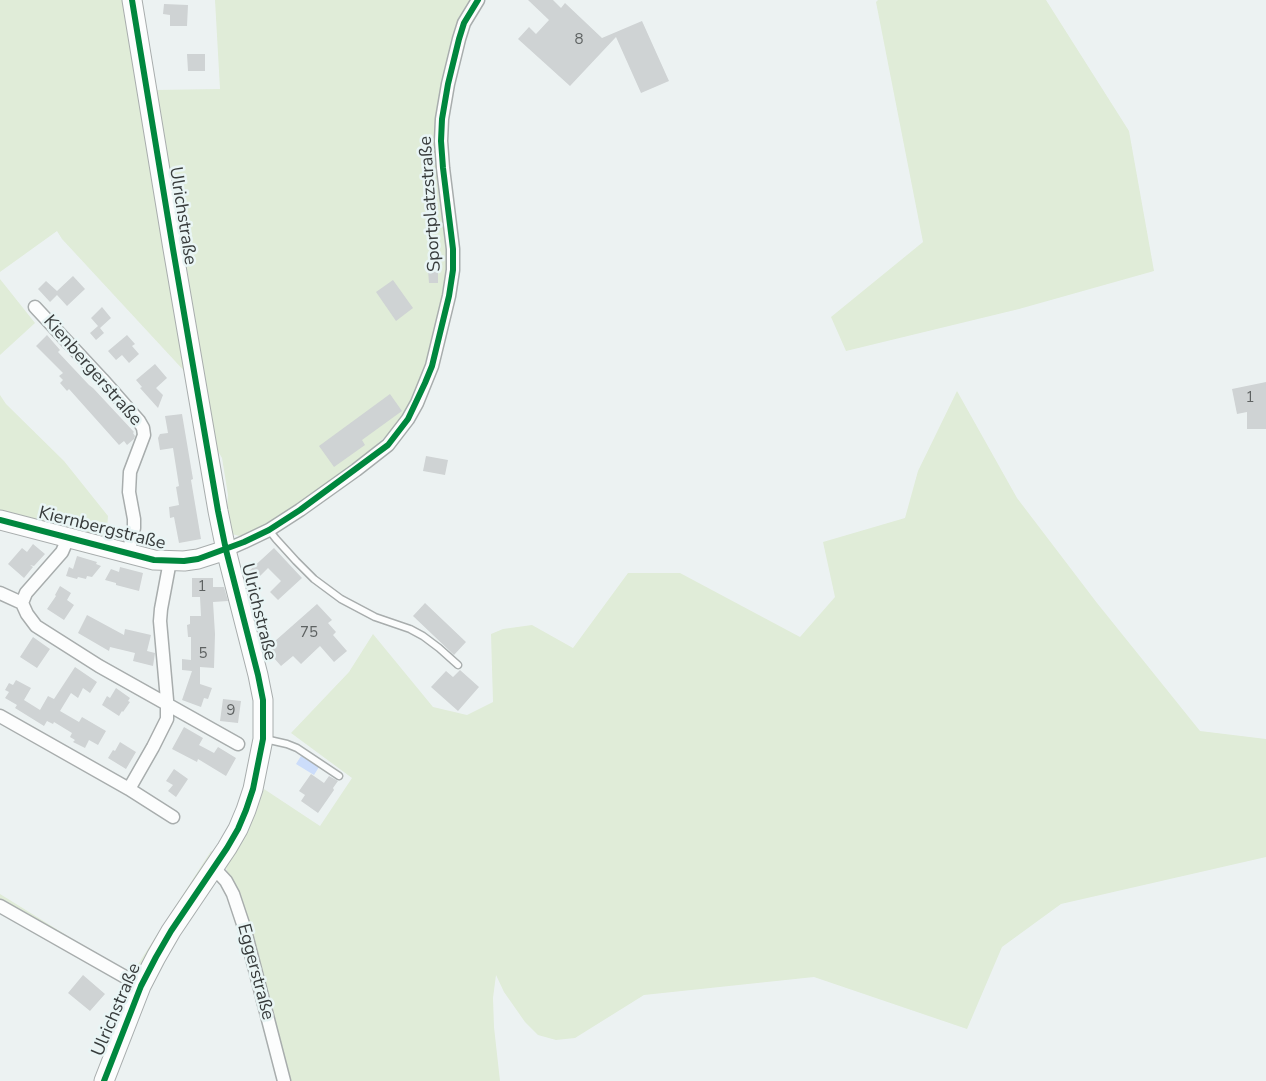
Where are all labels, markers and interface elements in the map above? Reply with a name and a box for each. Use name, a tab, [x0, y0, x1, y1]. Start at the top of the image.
house number: 8	[575, 31, 583, 49]
street label: Sportplatzstraße	[415, 135, 447, 273]
street label: Ulrichstraße	[164, 165, 200, 267]
street label: Kienbergerstraße	[38, 311, 146, 431]
house number: 1	[1246, 389, 1254, 407]
street label: Kiernbergstraße	[36, 503, 168, 555]
street label: Ulrichstraße	[236, 561, 280, 663]
house number: 1	[198, 578, 206, 596]
house number: 75	[300, 624, 318, 642]
house number: 5	[199, 645, 207, 663]
house number: 9	[227, 702, 235, 720]
street label: Eggerstraße	[232, 921, 278, 1023]
street label: Ulrichstraße	[88, 960, 146, 1060]

